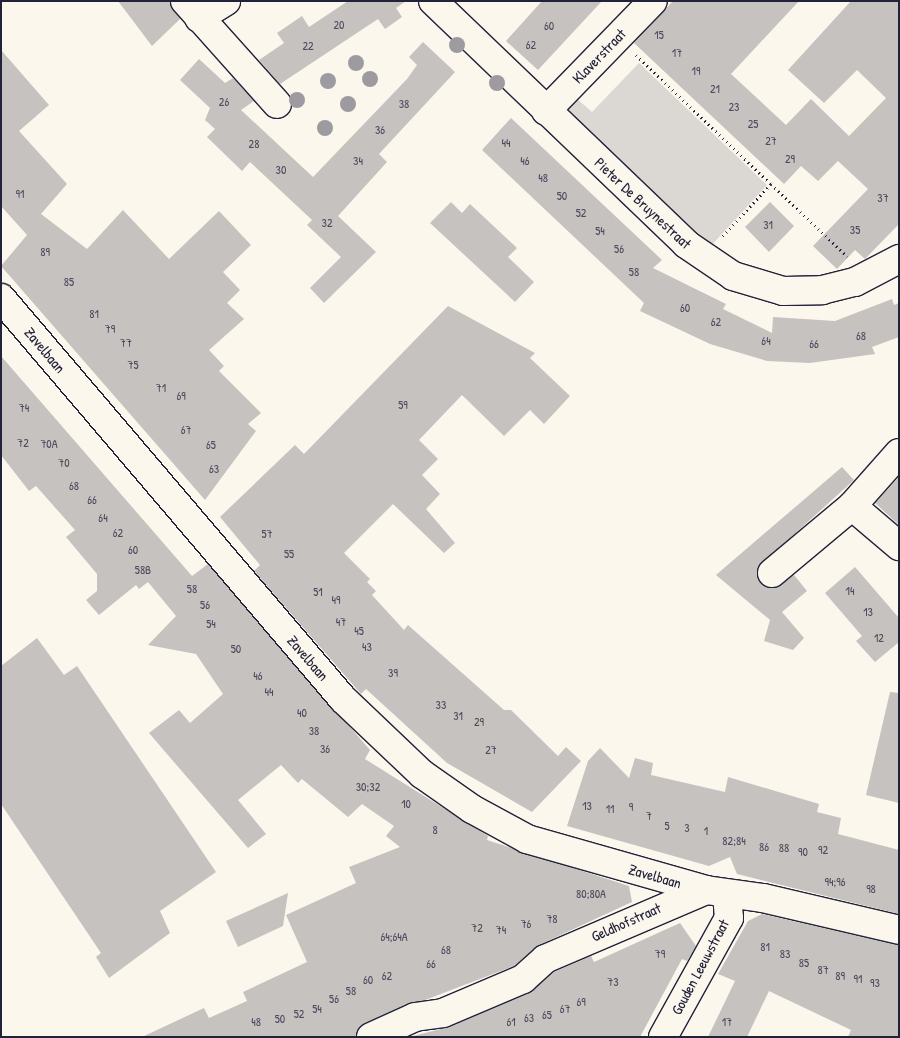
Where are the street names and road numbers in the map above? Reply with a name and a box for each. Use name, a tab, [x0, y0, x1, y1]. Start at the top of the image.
street label: Klaverstraat	[569, 25, 629, 87]
street label: Pieter De Bruynestraat	[591, 154, 695, 252]
street label: Zavelbaan	[21, 323, 69, 377]
street label: Zavelbaan	[283, 632, 333, 684]
street label: Zavelbaan	[626, 860, 684, 892]
street label: Geldhofstraat	[588, 899, 664, 945]
street label: Gouden Leeuwstraat	[667, 916, 733, 1018]

